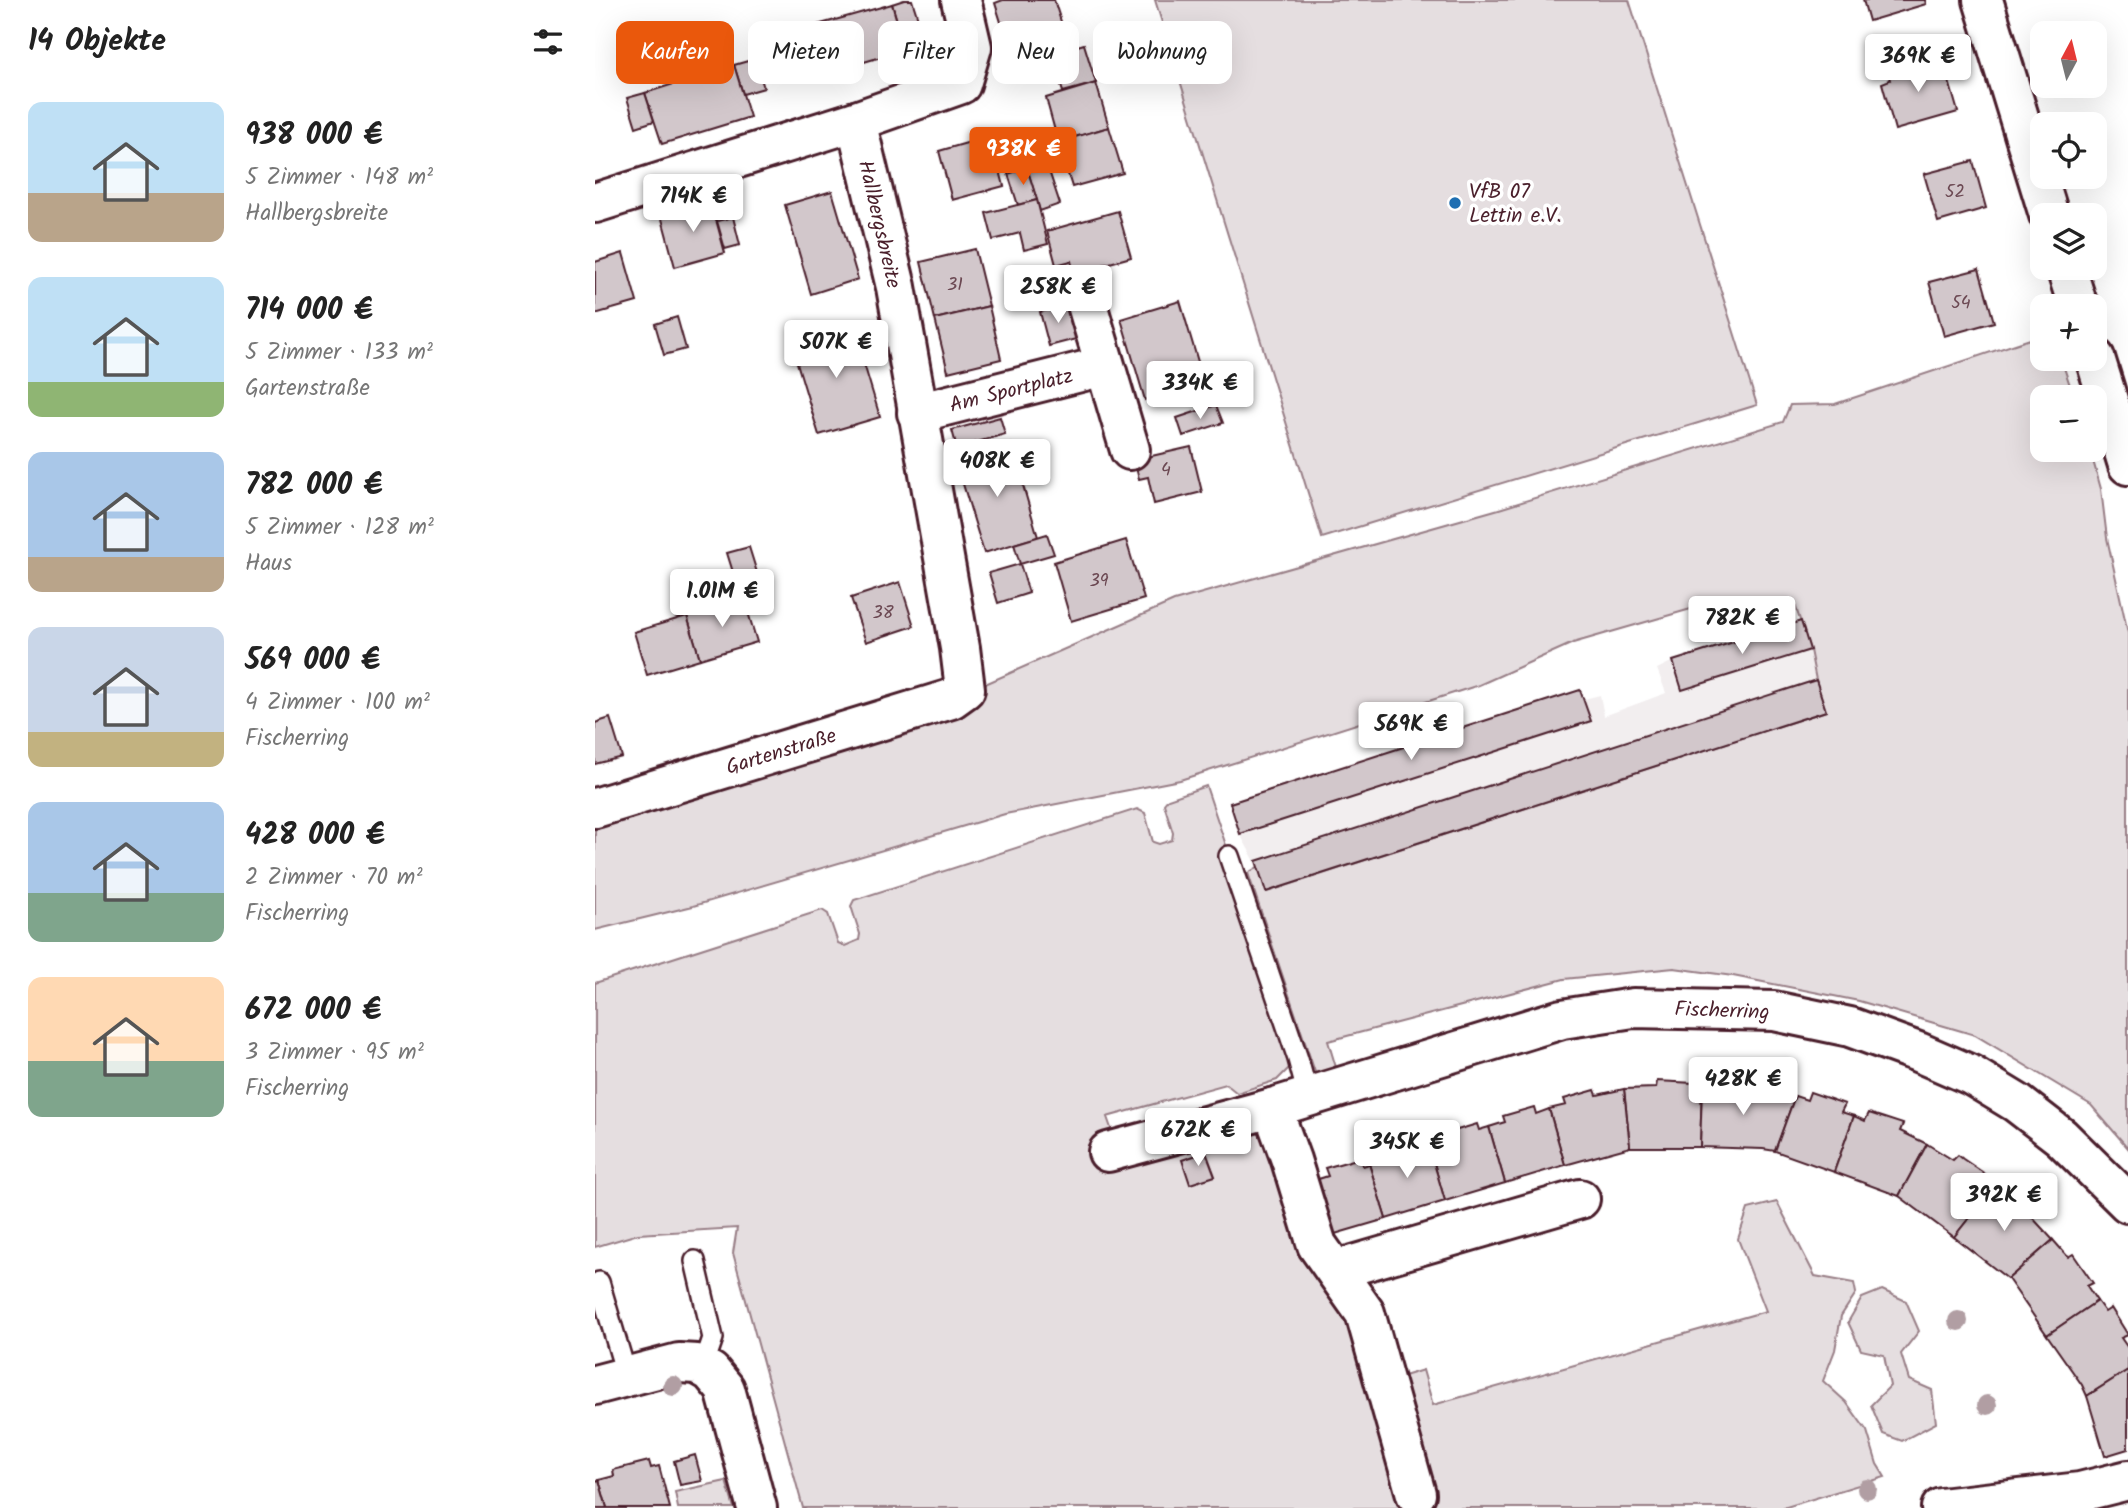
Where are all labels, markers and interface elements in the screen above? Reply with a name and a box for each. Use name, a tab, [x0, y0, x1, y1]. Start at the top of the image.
text: 14 Objekte	[28, 18, 166, 66]
chip: Kaufen	[616, 21, 734, 84]
chip: Mieten	[748, 21, 864, 84]
chip: Filter	[878, 21, 978, 84]
chip: Neu	[992, 21, 1079, 84]
chip: Wohnung	[1093, 21, 1232, 84]
north arrow	[2030, 21, 2107, 98]
map controls	[2030, 21, 2107, 462]
icon: filters	[529, 23, 567, 61]
pin: 369K €	[1861, 34, 1975, 94]
text: 369K €	[1881, 39, 1955, 75]
text: 938 000 €	[245, 112, 383, 160]
button: locate	[2030, 112, 2107, 189]
pin: 938K €	[966, 128, 1080, 187]
icon: home	[84, 130, 168, 214]
text: 938K €	[985, 132, 1061, 168]
street label: Hallbergsbreite	[848, 157, 909, 292]
text: 5 Zimmer · 148 m²	[245, 160, 433, 196]
pin: 714K €	[636, 174, 750, 234]
place label: VfB 07 Lettin e.V.	[1469, 176, 1561, 233]
house number: 52	[1945, 178, 1965, 207]
text: 714K €	[659, 179, 727, 215]
marker: VfB 07 Lettin e.V.	[1447, 195, 1463, 211]
text: Hallbergsbreite	[245, 196, 388, 232]
button: layers	[2030, 203, 2107, 280]
pin: 258K €	[1001, 266, 1115, 325]
text: 258K €	[1020, 270, 1096, 306]
house number: 31	[947, 271, 963, 300]
text: 714 000 €	[245, 287, 373, 335]
house number: 54	[1951, 289, 1971, 318]
button: +	[2030, 294, 2107, 371]
icon: home	[84, 305, 168, 389]
pin: 507K €	[779, 320, 893, 380]
text: 507K €	[800, 325, 872, 361]
text: 5 Zimmer · 133 m²	[245, 335, 433, 371]
street label: Am Sportplatz	[946, 360, 1077, 423]
pin: 334K €	[1143, 362, 1257, 421]
text: 334K €	[1163, 366, 1237, 402]
text: Gartenstraße	[245, 371, 370, 407]
button: −	[2030, 385, 2107, 462]
pin: 408K €	[940, 440, 1054, 499]
text: 408K €	[959, 444, 1035, 480]
house number: 4	[1161, 456, 1171, 485]
text: 782 000 €	[245, 462, 383, 510]
icon: home	[84, 480, 168, 564]
text: 5 Zimmer · 128 m²	[245, 510, 434, 546]
text: Haus	[245, 546, 292, 582]
house number: 39	[1089, 567, 1109, 596]
pin: 1.01M €	[657, 570, 787, 629]
text: 1.01M €	[686, 574, 758, 610]
pin: 782K €	[1685, 596, 1799, 656]
house number: 38	[872, 599, 894, 628]
text: 782K €	[1704, 601, 1780, 637]
text: 569 000 €	[245, 637, 380, 685]
icon: home	[84, 655, 168, 739]
text: 4 Zimmer · 100 m²	[245, 685, 430, 721]
pin: 569K €	[1354, 702, 1468, 762]
text: 569K €	[1374, 707, 1448, 743]
street label: Gartenstraße	[722, 720, 841, 785]
text: Fischerring	[245, 721, 349, 757]
text: 428 000 €	[245, 812, 385, 860]
icon: home	[84, 830, 168, 914]
text: 2 Zimmer · 70 m²	[245, 860, 423, 896]
text: Fischerring	[245, 896, 349, 932]
text: 672 000 €	[245, 987, 381, 1035]
street label: Fischerring	[1674, 993, 1770, 1030]
icon: home	[84, 1005, 168, 1089]
text: 3 Zimmer · 95 m²	[245, 1035, 424, 1071]
pin: 428K €	[1686, 1058, 1800, 1117]
text: 428K €	[1705, 1062, 1781, 1098]
text: Fischerring	[245, 1071, 349, 1107]
pin: 672K €	[1141, 1108, 1255, 1168]
text: 672K €	[1161, 1113, 1235, 1149]
pin: 345K €	[1350, 1120, 1464, 1180]
text: 345K €	[1370, 1125, 1444, 1161]
pin: 392K €	[1947, 1174, 2061, 1233]
text: 392K €	[1967, 1178, 2041, 1214]

